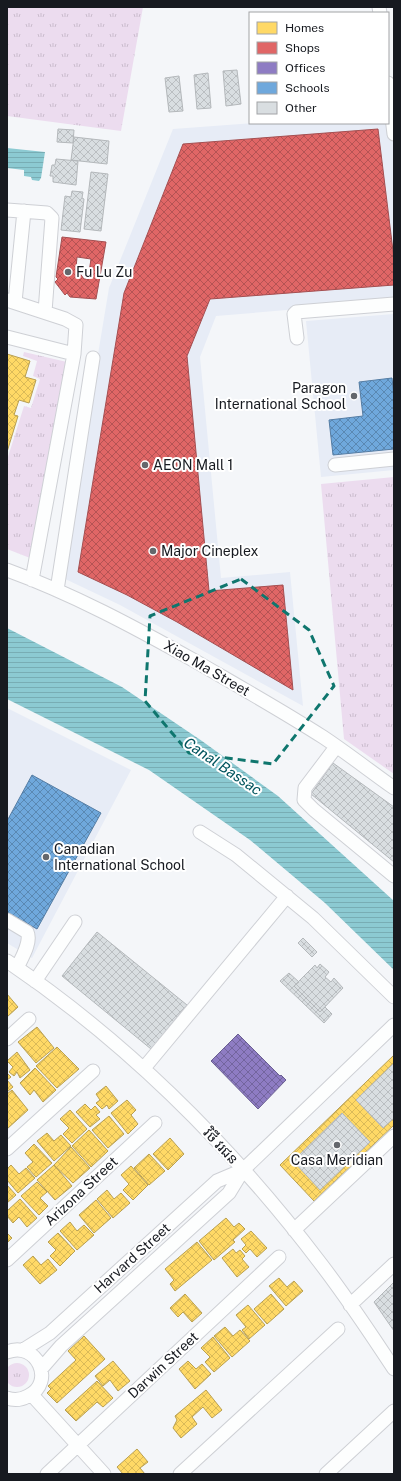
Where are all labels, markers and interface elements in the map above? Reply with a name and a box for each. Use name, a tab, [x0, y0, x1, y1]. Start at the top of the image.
legend	[249, 12, 389, 124]
text: Homes	[285, 21, 324, 35]
text: Shops	[285, 41, 320, 55]
text: Offices	[285, 61, 325, 75]
text: Schools	[285, 81, 330, 95]
text: Other	[285, 101, 317, 115]
place label: Fu Lu Zu	[76, 264, 132, 280]
marker: Fu Lu Zu	[63, 267, 73, 277]
place label: Paragon International School	[215, 380, 346, 412]
marker: Paragon International School	[349, 391, 359, 401]
place label: AEON Mall 1	[153, 457, 233, 473]
marker: AEON Mall 1	[140, 460, 150, 470]
place label: Major Cineplex	[161, 543, 258, 559]
marker: Major Cineplex	[148, 546, 158, 556]
street label: Xiao Ma Street	[161, 637, 253, 699]
water label: Canal Bassac	[181, 734, 265, 798]
place label: Canadian International School	[54, 841, 185, 873]
marker: Canadian International School	[41, 852, 51, 862]
street label: វិថី វរជន	[200, 1124, 242, 1167]
marker: Casa Meridian	[332, 1140, 342, 1150]
place label: Casa Meridian	[291, 1152, 383, 1168]
street label: Arizona Street	[41, 1153, 121, 1229]
street label: Harvard Street	[91, 1220, 173, 1296]
street label: Darwin Street	[125, 1328, 201, 1402]

